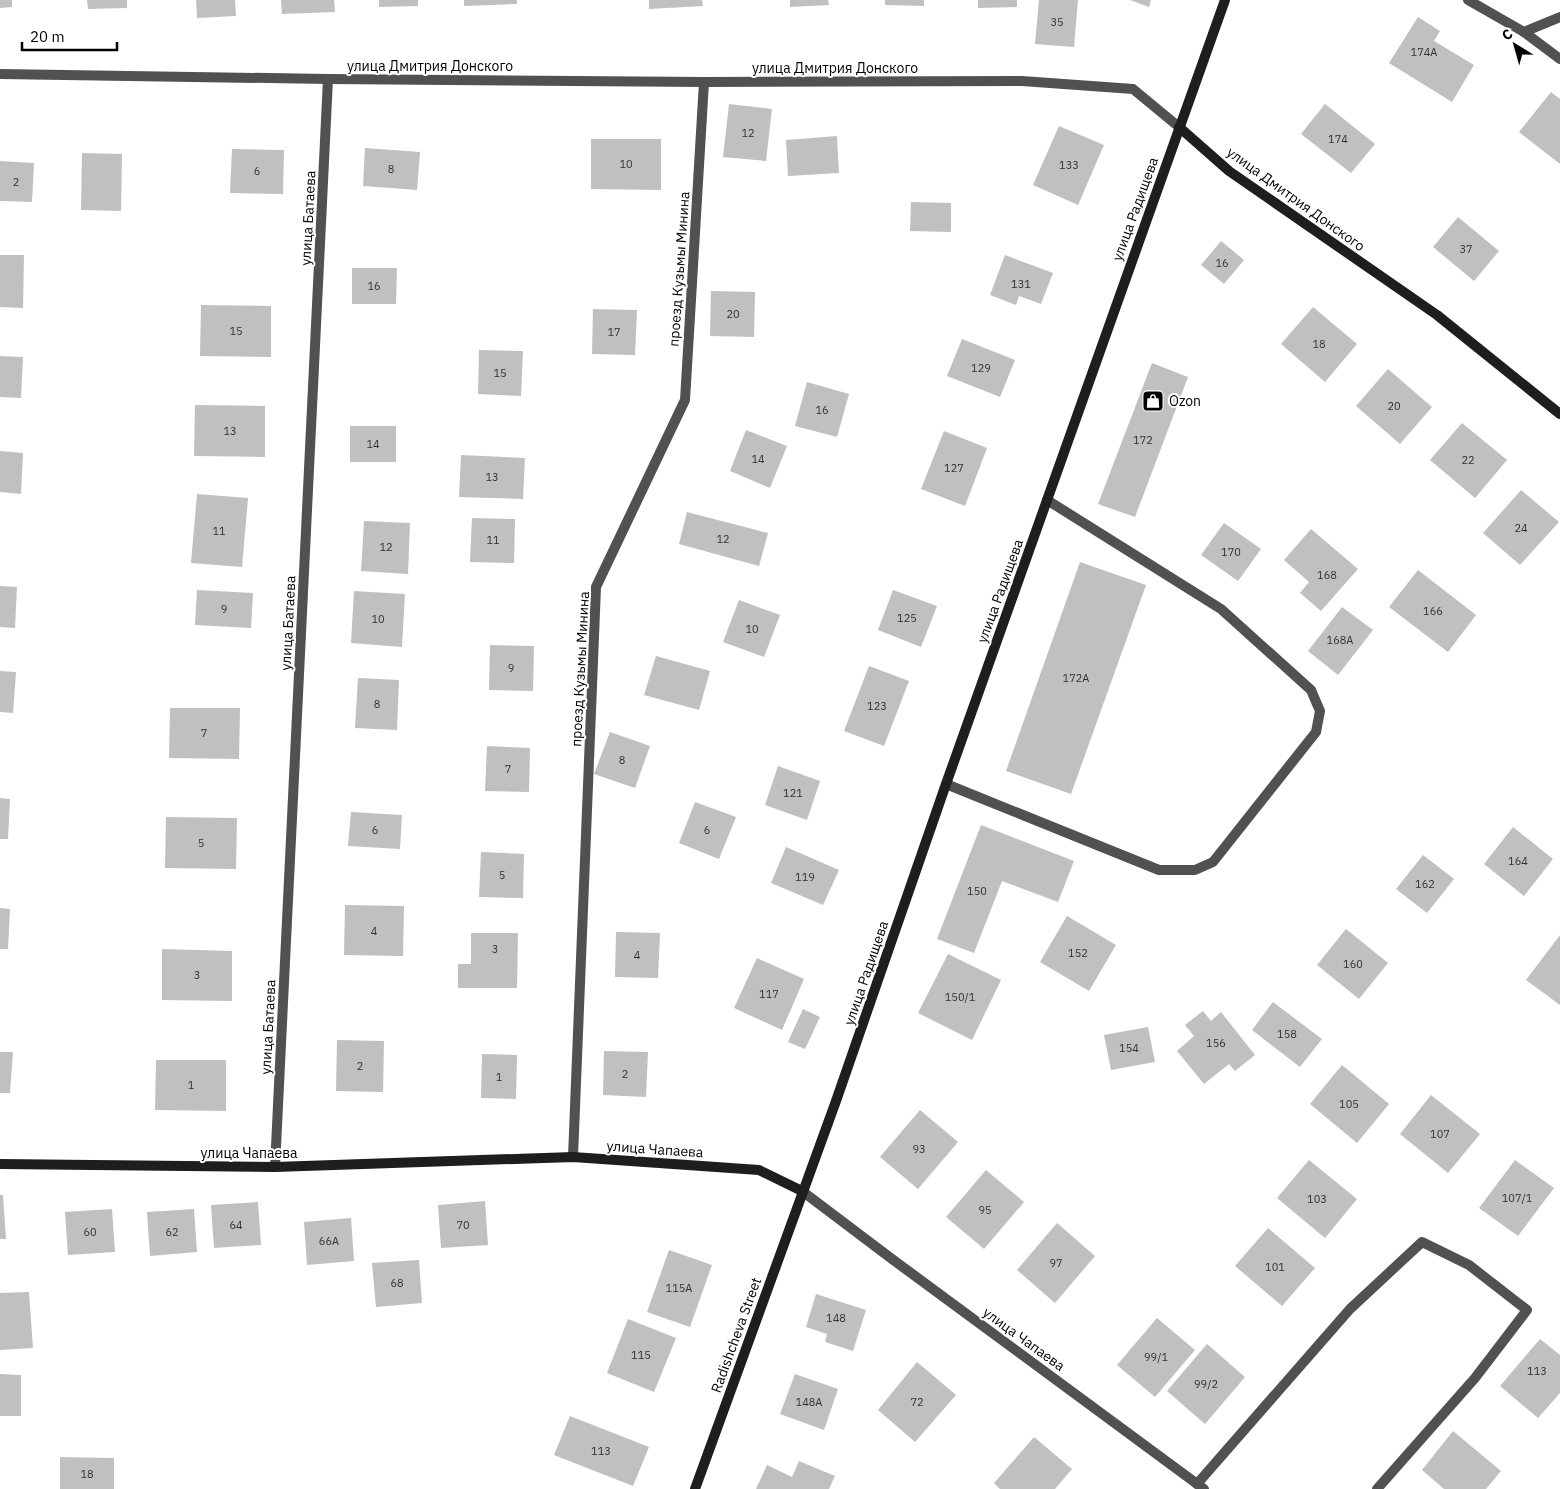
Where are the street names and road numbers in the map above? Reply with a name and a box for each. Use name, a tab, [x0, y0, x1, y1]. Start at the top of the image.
street label: улица Дмитрия Донского	[347, 57, 513, 75]
street label: улица Дмитрия Донского	[752, 59, 918, 77]
street label: улица Дмитрия Донского	[1223, 143, 1369, 255]
street label: улица Радищева	[1108, 154, 1162, 263]
street label: улица Батаева	[297, 170, 320, 266]
street label: проезд Кузьмы Минина	[665, 190, 693, 347]
street label: улица Радищева	[973, 536, 1027, 645]
street label: улица Батаева	[277, 575, 300, 671]
street label: проезд Кузьмы Минина	[567, 590, 593, 747]
street label: улица Радищева	[840, 918, 892, 1028]
street label: улица Батаева	[257, 979, 280, 1075]
street label: улица Чапаева	[606, 1137, 705, 1161]
street label: улица Чапаева	[201, 1144, 298, 1162]
street label: Radishcheva Street	[707, 1275, 765, 1395]
street label: улица Чапаева	[979, 1303, 1069, 1375]

